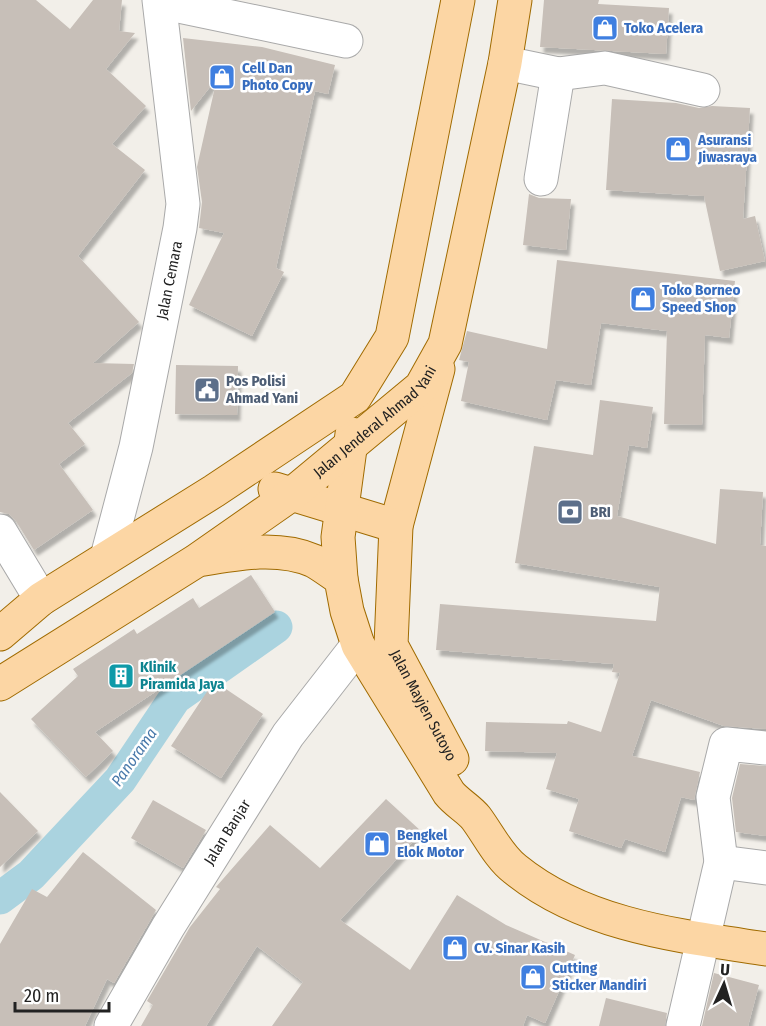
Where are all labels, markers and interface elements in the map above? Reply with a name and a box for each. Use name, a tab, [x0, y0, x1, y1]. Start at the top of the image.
shop icon: Toko Acelera	[590, 13, 620, 43]
place label: Toko Acelera	[624, 19, 704, 37]
place label: Cell Dan Photo Copy	[242, 59, 313, 94]
shop icon: Cell Dan Photo Copy	[207, 62, 237, 92]
place label: Asuransi Jiwasraya	[697, 131, 757, 166]
shop icon: Asuransi Jiwasraya	[663, 134, 693, 164]
street label: Jalan Cemara	[153, 239, 186, 321]
place label: Toko Borneo Speed Shop	[662, 281, 740, 316]
shop icon: Toko Borneo Speed Shop	[628, 284, 658, 314]
street label: Jalan Jenderal Ahmad Yani	[310, 363, 440, 481]
place label: Pos Polisi Ahmad Yani	[225, 372, 298, 407]
public building icon: Pos Polisi Ahmad Yani	[192, 375, 222, 405]
bank icon: BRI	[555, 497, 585, 527]
place label: BRI	[590, 503, 611, 521]
street label: Jalan Mayjen Sutoyo	[386, 647, 460, 764]
place label: Klinik Piramida Jaya	[140, 658, 225, 693]
building icon: Klinik Piramida Jaya	[106, 661, 136, 691]
water label: Panorama	[107, 724, 161, 790]
street label: Jalan Banjar	[200, 795, 255, 868]
place label: Bengkel Elok Motor	[397, 826, 465, 861]
shop icon: Bengkel Elok Motor	[362, 829, 392, 859]
shop icon: CV. Sinar Kasih	[440, 933, 470, 963]
place label: CV. Sinar Kasih	[474, 939, 566, 957]
north arrow	[694, 954, 754, 1014]
place label: Cutting Sticker Mandiri	[552, 959, 647, 994]
text: U	[720, 960, 730, 979]
shop icon: Cutting Sticker Mandiri	[518, 962, 548, 992]
scale bar	[15, 975, 110, 1013]
text: 20 m	[24, 985, 59, 1007]

